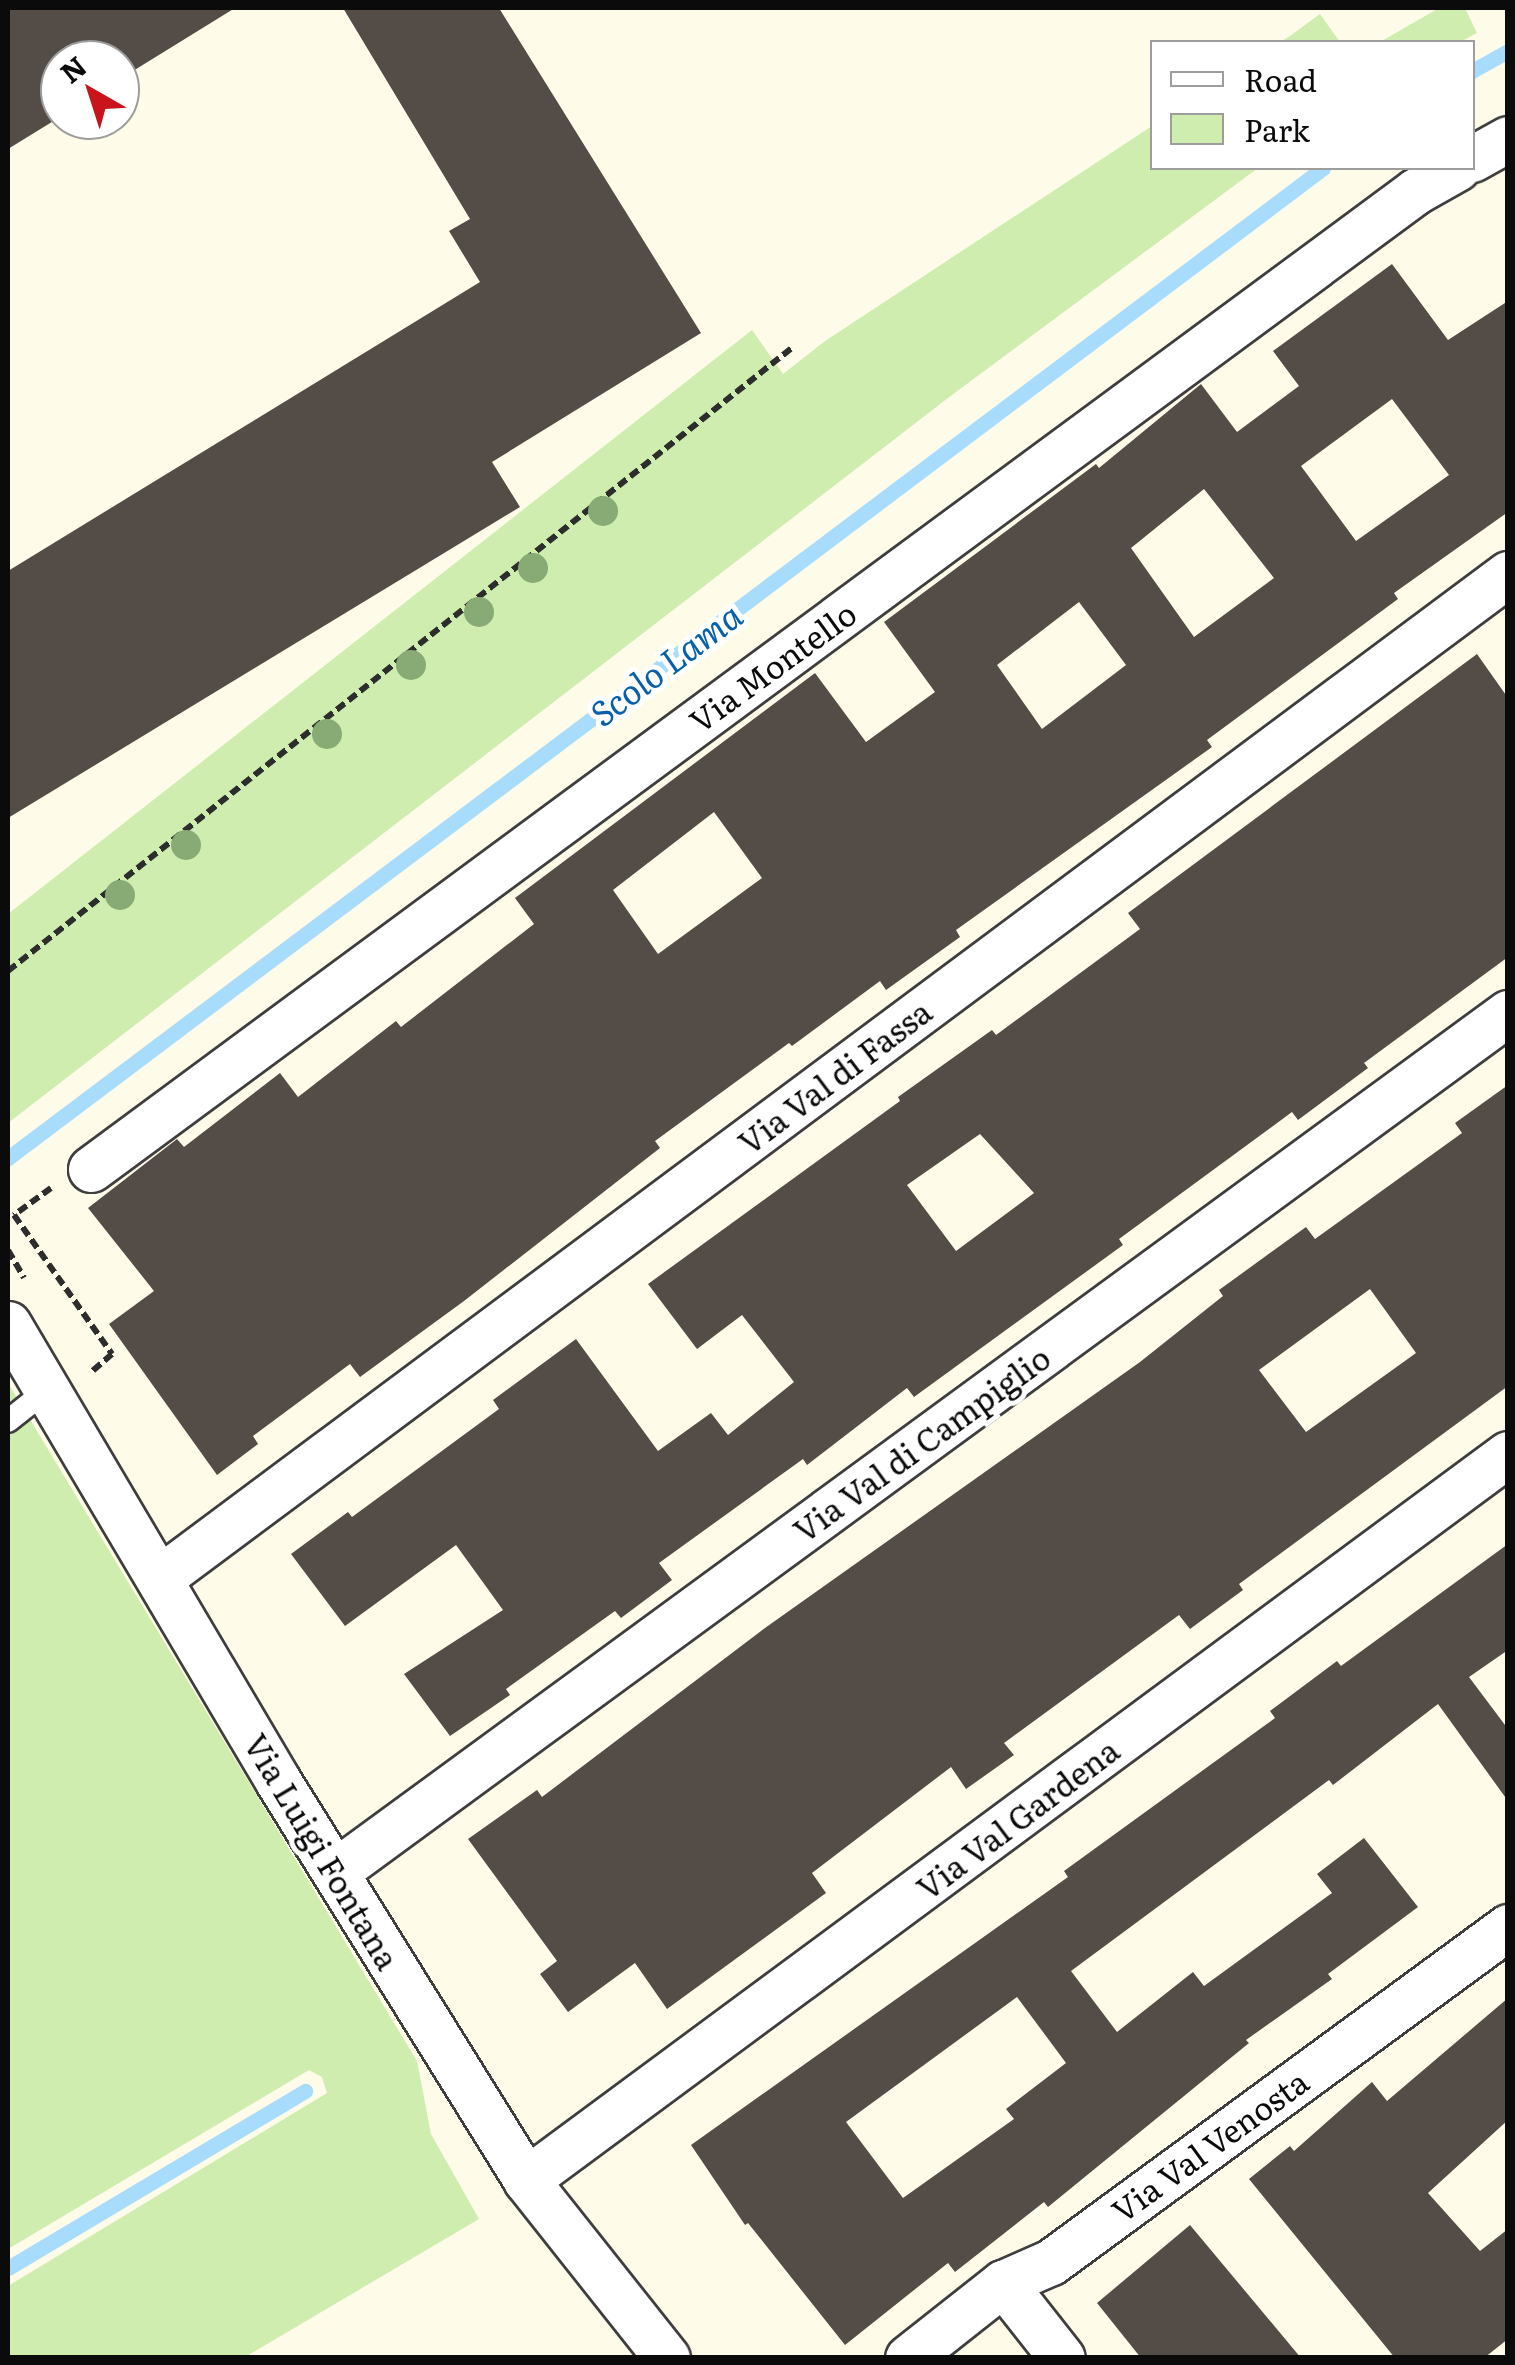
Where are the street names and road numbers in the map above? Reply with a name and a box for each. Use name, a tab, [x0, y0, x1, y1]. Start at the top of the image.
street label: Via Montello	[681, 593, 863, 739]
street label: Via Val di Fassa	[730, 991, 938, 1161]
street label: Via Val di Campiglio	[785, 1337, 1057, 1549]
street label: Via Luigi Fontana	[238, 1726, 408, 1976]
street label: Via Val Gardena	[908, 1730, 1126, 1906]
street label: Via Val Venosta	[1103, 2061, 1315, 2229]

